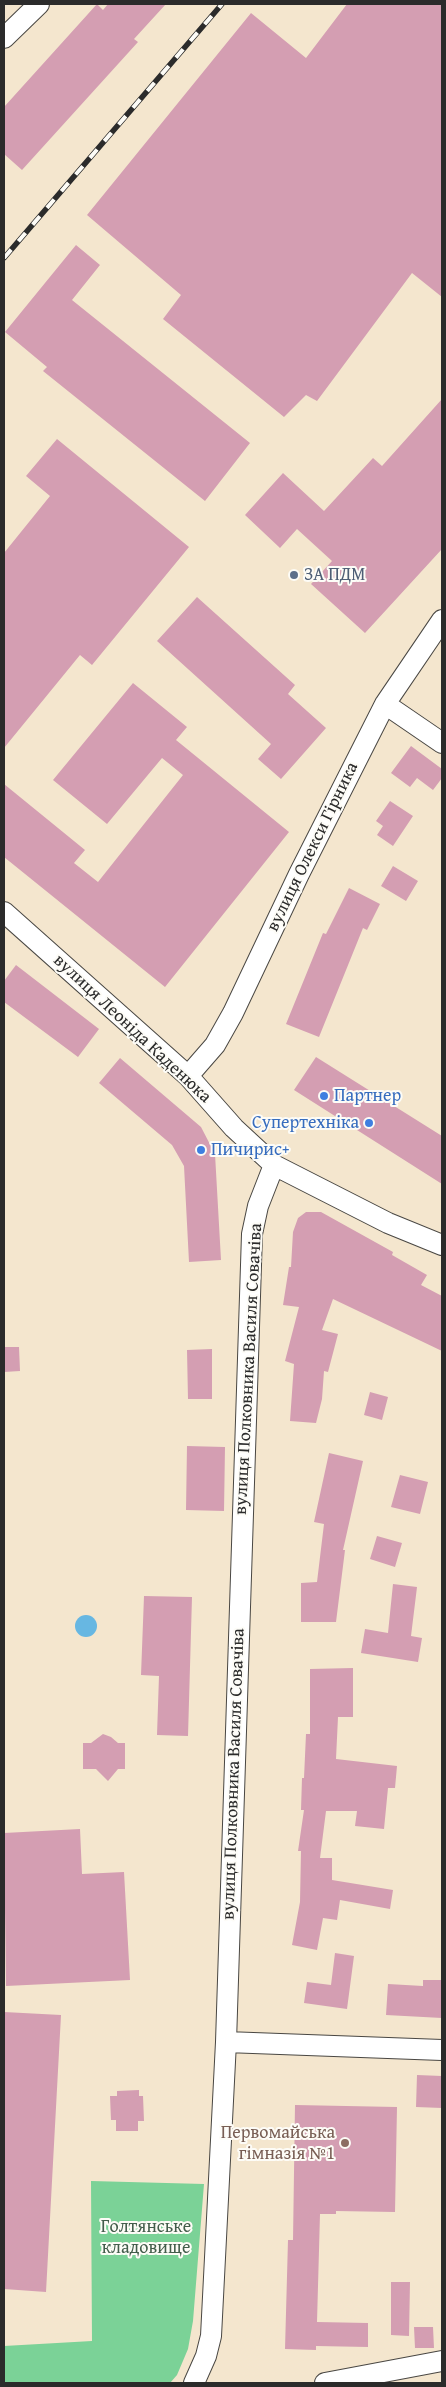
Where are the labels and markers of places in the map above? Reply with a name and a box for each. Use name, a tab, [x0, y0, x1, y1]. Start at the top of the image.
place label: ЗА ПДМ	[304, 564, 365, 586]
marker: ЗА ПДМ	[288, 569, 300, 581]
place label: Партнер	[334, 1085, 401, 1107]
marker: Партнер	[318, 1090, 330, 1102]
place label: Супертехніка	[252, 1112, 359, 1134]
marker: Супертехніка	[363, 1117, 375, 1129]
place label: Пичирис+	[211, 1139, 289, 1161]
marker: Пичирис+	[195, 1144, 207, 1156]
place label: Первомайська гімназія №1	[221, 2122, 335, 2164]
marker: Первомайська гімназія №1	[339, 2137, 351, 2149]

